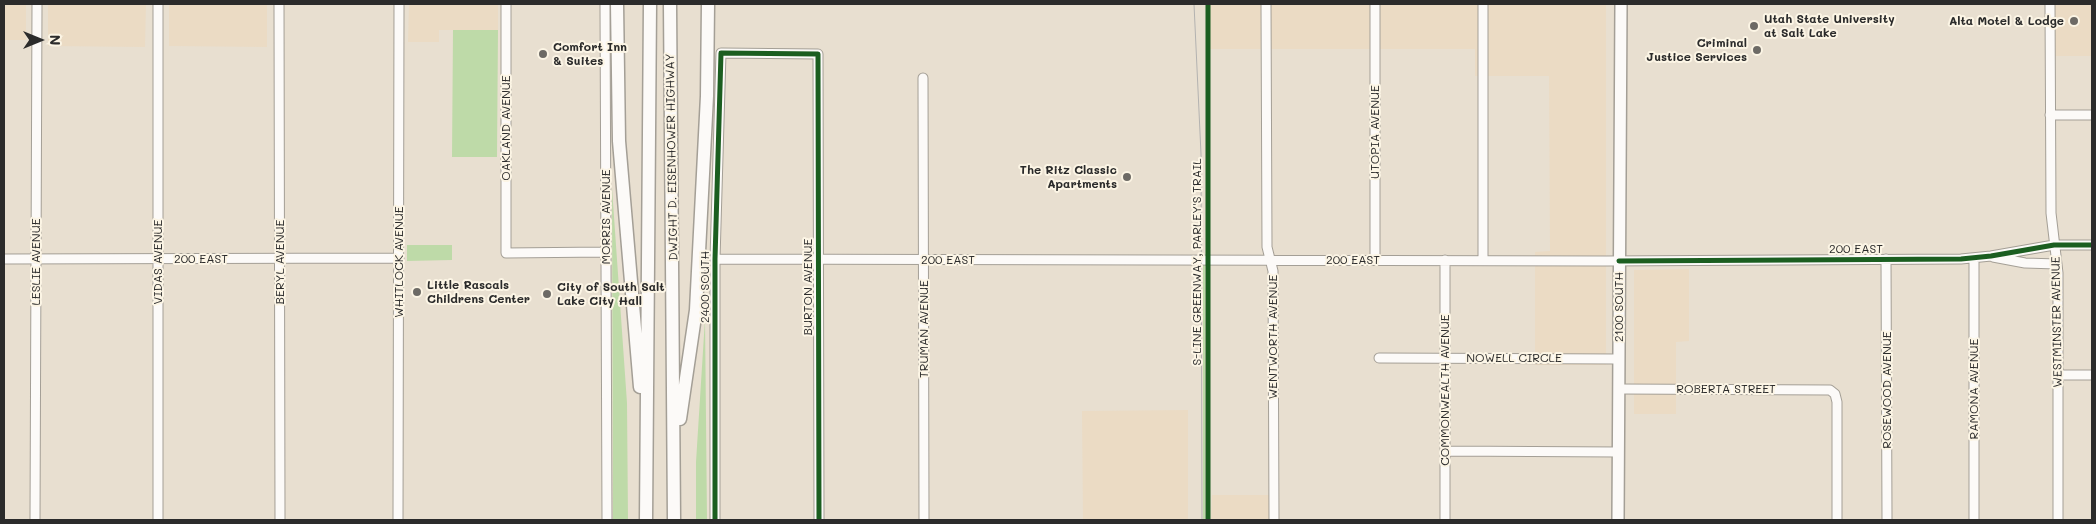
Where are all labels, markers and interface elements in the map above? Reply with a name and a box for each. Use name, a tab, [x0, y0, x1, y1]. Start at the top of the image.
place label: Utah State University at Salt Lake	[1764, 12, 1895, 40]
place label: Alta Motel & Lodge	[1949, 14, 2064, 28]
north arrow	[15, 15, 65, 65]
marker: Alta Motel & Lodge	[2068, 15, 2080, 27]
marker: Utah State University at Salt Lake	[1748, 20, 1760, 32]
text: N	[46, 35, 65, 45]
place label: Criminal Justice Services	[1646, 36, 1747, 64]
place label: Comfort Inn & Suites	[553, 40, 627, 68]
marker: Criminal Justice Services	[1751, 44, 1763, 56]
marker: Comfort Inn & Suites	[537, 48, 549, 60]
street label: DWIGHT D. EISENHOWER HIGHWAY	[663, 53, 681, 261]
street label: OAKLAND AVENUE	[499, 75, 513, 181]
street label: UTOPIA AVENUE	[1368, 85, 1382, 179]
street label: S-LINE GREENWAY, PARLEY'S TRAIL	[1190, 158, 1204, 366]
place label: The Ritz Classic Apartments	[1020, 163, 1117, 191]
street label: MORRIS AVENUE	[599, 169, 613, 265]
marker: The Ritz Classic Apartments	[1121, 171, 1133, 183]
street label: WHITLOCK AVENUE	[392, 206, 406, 318]
street label: LESLIE AVENUE	[29, 218, 43, 306]
street label: VIDAS AVENUE	[151, 220, 165, 304]
street label: BERYL AVENUE	[273, 220, 287, 304]
street label: BURTON AVENUE	[801, 239, 815, 335]
street label: 200 EAST	[1829, 242, 1883, 256]
street label: 2400 SOUTH	[698, 251, 712, 323]
street label: 200 EAST	[174, 252, 228, 266]
street label: 200 EAST	[921, 253, 975, 267]
street label: 200 EAST	[1326, 253, 1380, 267]
street label: WESTMINSTER AVENUE	[2049, 256, 2065, 388]
street label: 2100 SOUTH	[1612, 272, 1626, 342]
street label: WENTWORTH AVENUE	[1266, 275, 1280, 399]
place label: Little Rascals Childrens Center	[427, 278, 530, 306]
place label: City of South Salt Lake City Hall	[557, 280, 665, 308]
street label: TRUMAN AVENUE	[917, 280, 931, 378]
marker: Little Rascals Childrens Center	[411, 286, 423, 298]
marker: City of South Salt Lake City Hall	[541, 288, 553, 300]
street label: COMMONWEALTH AVENUE	[1438, 314, 1452, 466]
street label: ROSEWOOD AVENUE	[1880, 331, 1894, 449]
street label: RAMONA AVENUE	[1967, 339, 1981, 439]
street label: NOWELL CIRCLE	[1466, 351, 1562, 365]
street label: ROBERTA STREET	[1676, 382, 1776, 396]

